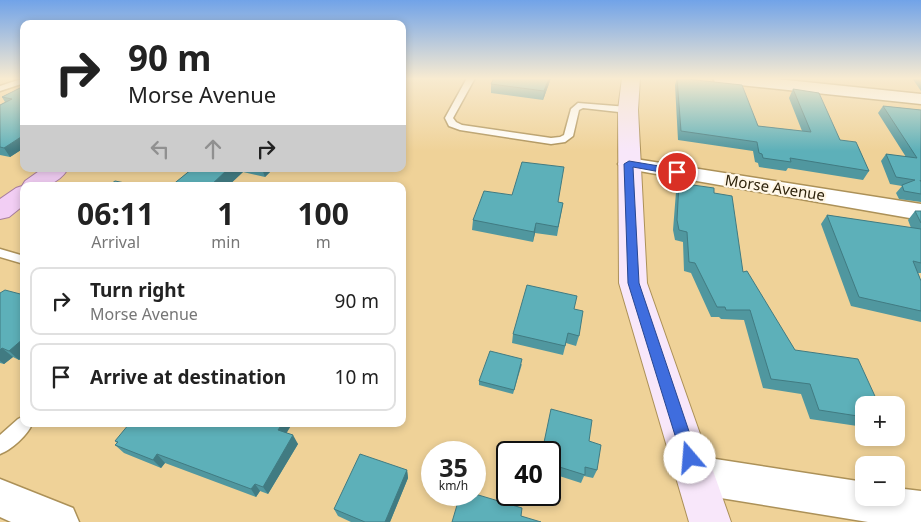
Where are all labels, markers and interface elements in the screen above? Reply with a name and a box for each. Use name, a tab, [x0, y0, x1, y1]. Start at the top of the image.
text: 90 m	[128, 34, 211, 81]
icon: right	[45, 40, 110, 105]
text: Morse Avenue	[128, 79, 276, 109]
icon: left	[146, 135, 174, 163]
icon: ahead	[199, 135, 227, 163]
icon: right	[252, 135, 280, 163]
pin	[656, 151, 698, 193]
icon: arrive	[663, 158, 691, 186]
street label: Morse Avenue	[724, 169, 827, 205]
text: 06:11	[77, 193, 154, 234]
text: 1	[217, 193, 234, 234]
text: 100	[297, 193, 349, 234]
text: Arrival	[91, 231, 140, 253]
text: min	[211, 231, 240, 253]
text: m	[316, 231, 331, 253]
text: Turn right	[90, 277, 185, 303]
icon: right	[47, 287, 75, 315]
text: 90 m	[335, 288, 379, 314]
text: Morse Avenue	[90, 303, 198, 325]
icon: arrive	[47, 363, 75, 391]
text: Arrive at destination	[90, 364, 286, 390]
text: 10 m	[335, 364, 379, 390]
map controls	[855, 396, 905, 506]
button: +	[855, 396, 905, 446]
position arrow	[663, 431, 715, 483]
speed limit sign: 40	[496, 441, 561, 506]
text: 35	[439, 450, 468, 484]
button: −	[855, 456, 905, 506]
text: km/h	[439, 477, 468, 494]

